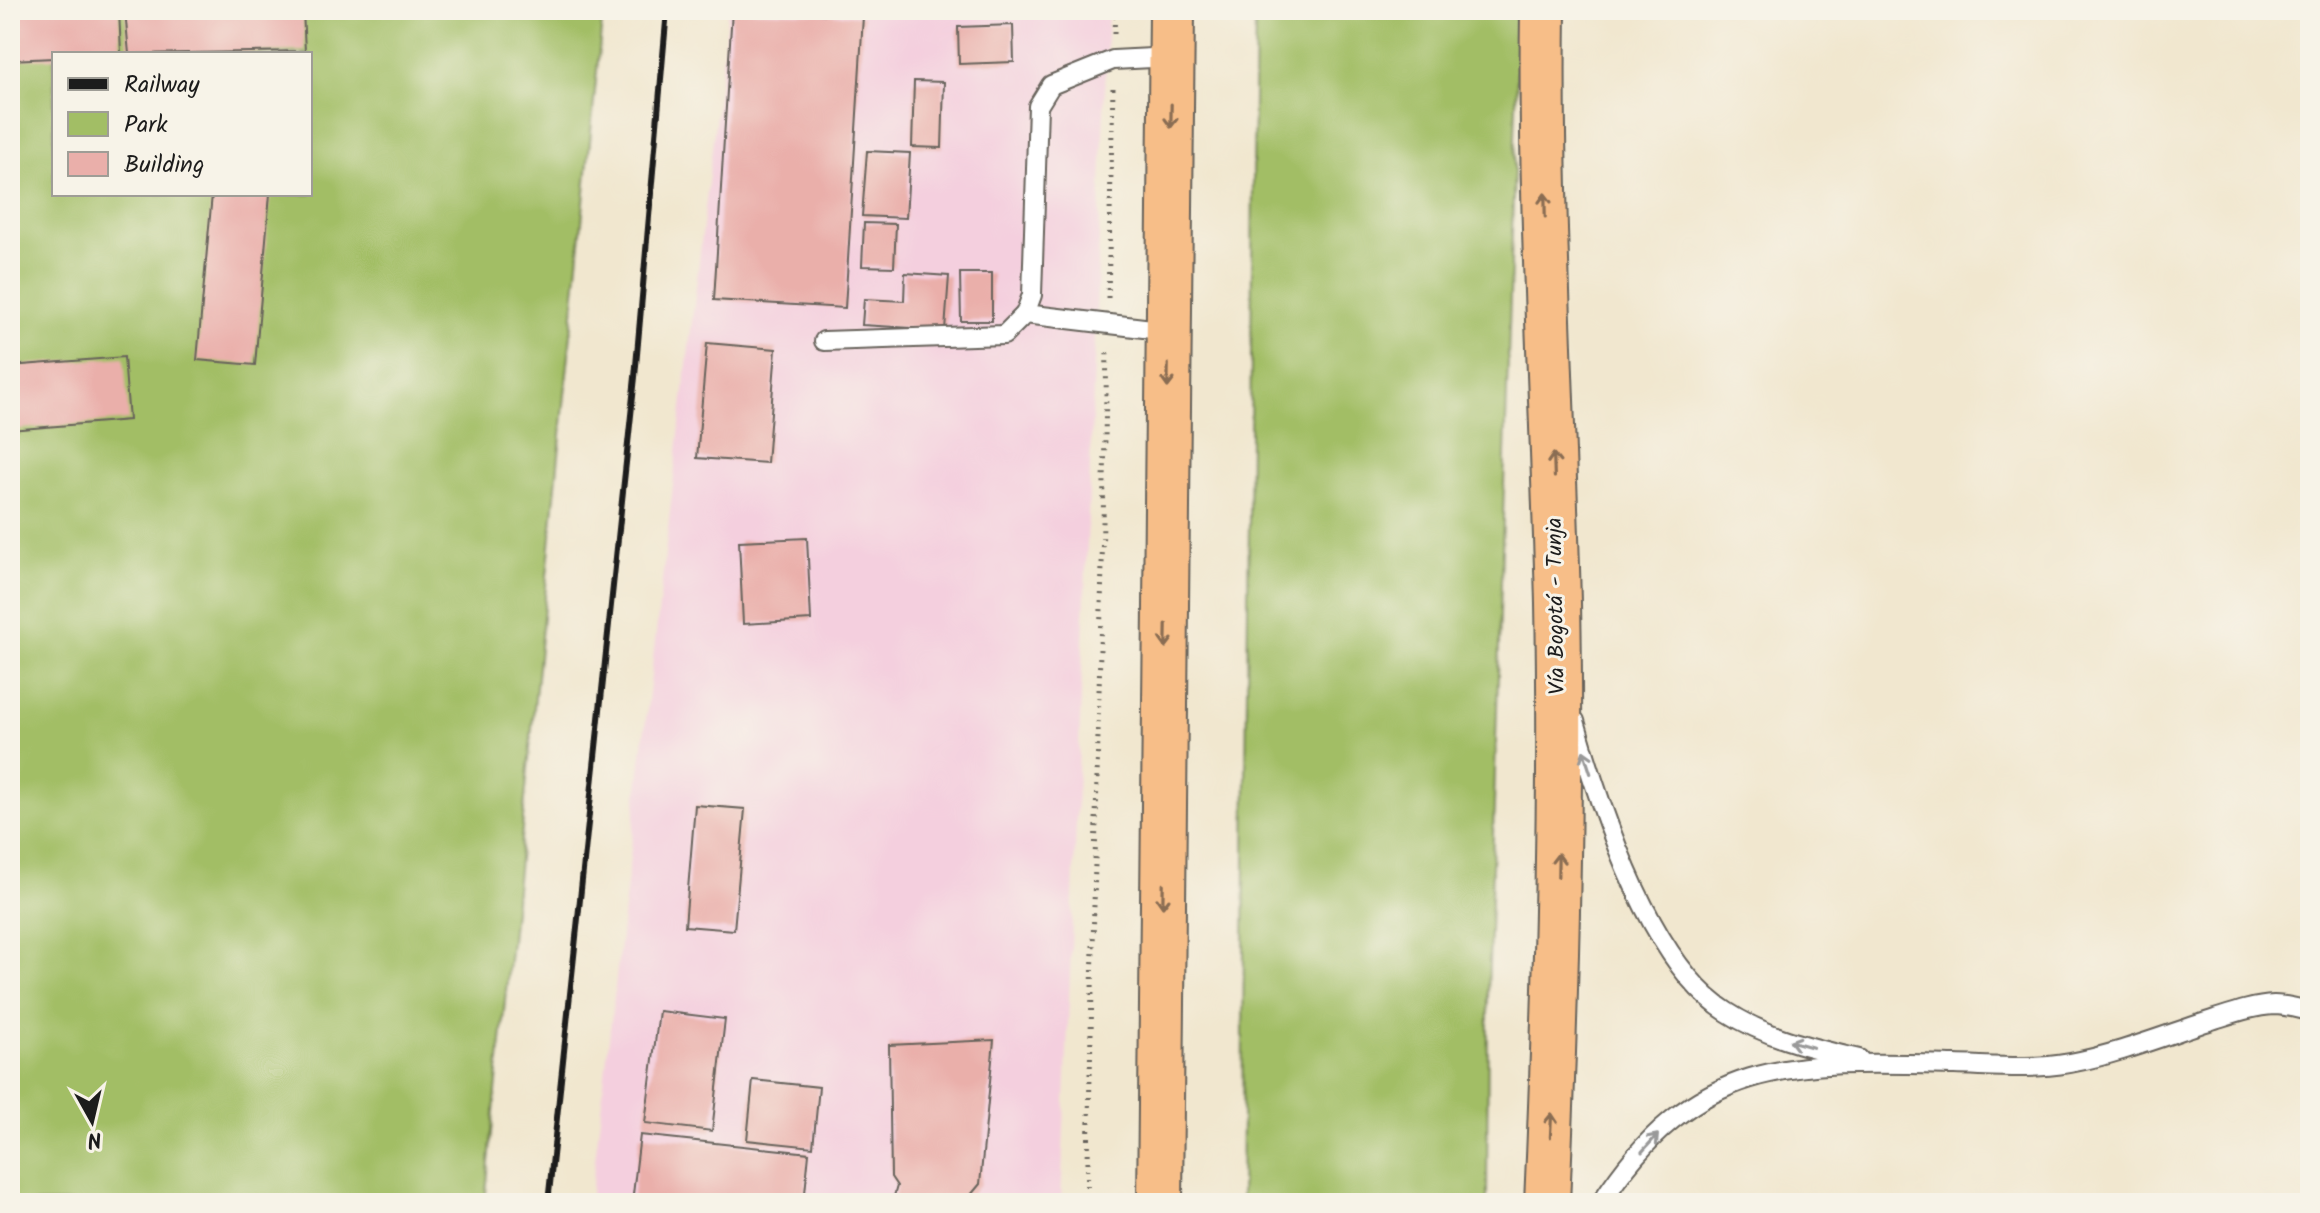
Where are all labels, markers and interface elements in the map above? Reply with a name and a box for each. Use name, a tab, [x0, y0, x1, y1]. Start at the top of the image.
legend	[52, 52, 312, 196]
text: Railway	[124, 66, 200, 105]
one-way arrow	[1163, 102, 1179, 129]
text: Park	[124, 106, 168, 145]
text: Building	[124, 146, 204, 185]
one-way arrow	[1537, 192, 1552, 219]
one-way arrow	[1161, 362, 1176, 389]
one-way arrow	[1546, 452, 1561, 479]
street label: Vía Bogotá - Tunja	[1538, 517, 1576, 695]
one-way arrow	[1158, 622, 1174, 649]
one-way arrow	[1579, 750, 1593, 775]
one-way arrow	[1550, 852, 1566, 879]
one-way arrow	[1155, 882, 1171, 909]
one-way arrow	[1789, 1036, 1815, 1051]
north arrow	[52, 1081, 132, 1161]
one-way arrow	[1543, 1112, 1558, 1139]
text: N	[85, 1120, 104, 1157]
one-way arrow	[1640, 1133, 1658, 1153]

